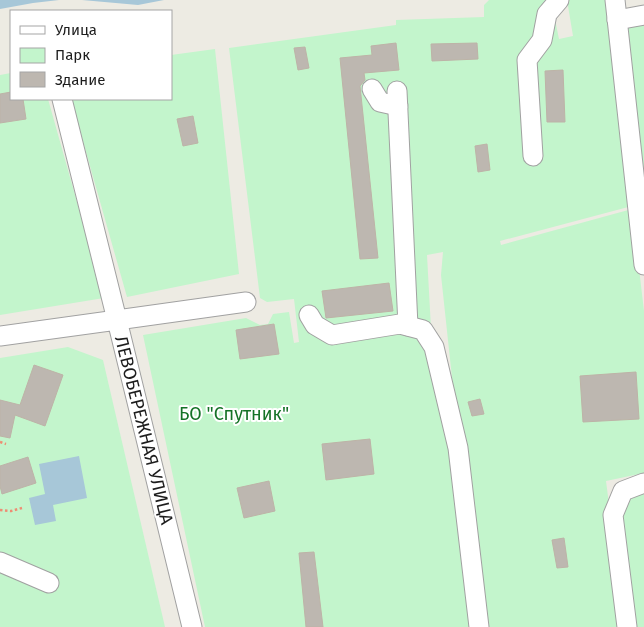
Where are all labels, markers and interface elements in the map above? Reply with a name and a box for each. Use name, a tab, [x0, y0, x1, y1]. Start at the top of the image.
legend	[10, 10, 172, 100]
text: Улица	[55, 21, 97, 39]
text: Парк	[55, 46, 90, 64]
text: Здание	[55, 71, 105, 89]
street label: ЛЕВОБЕРЕЖНАЯ УЛИЦА	[110, 333, 178, 527]
park label: БО "Спутник"	[179, 403, 289, 425]

